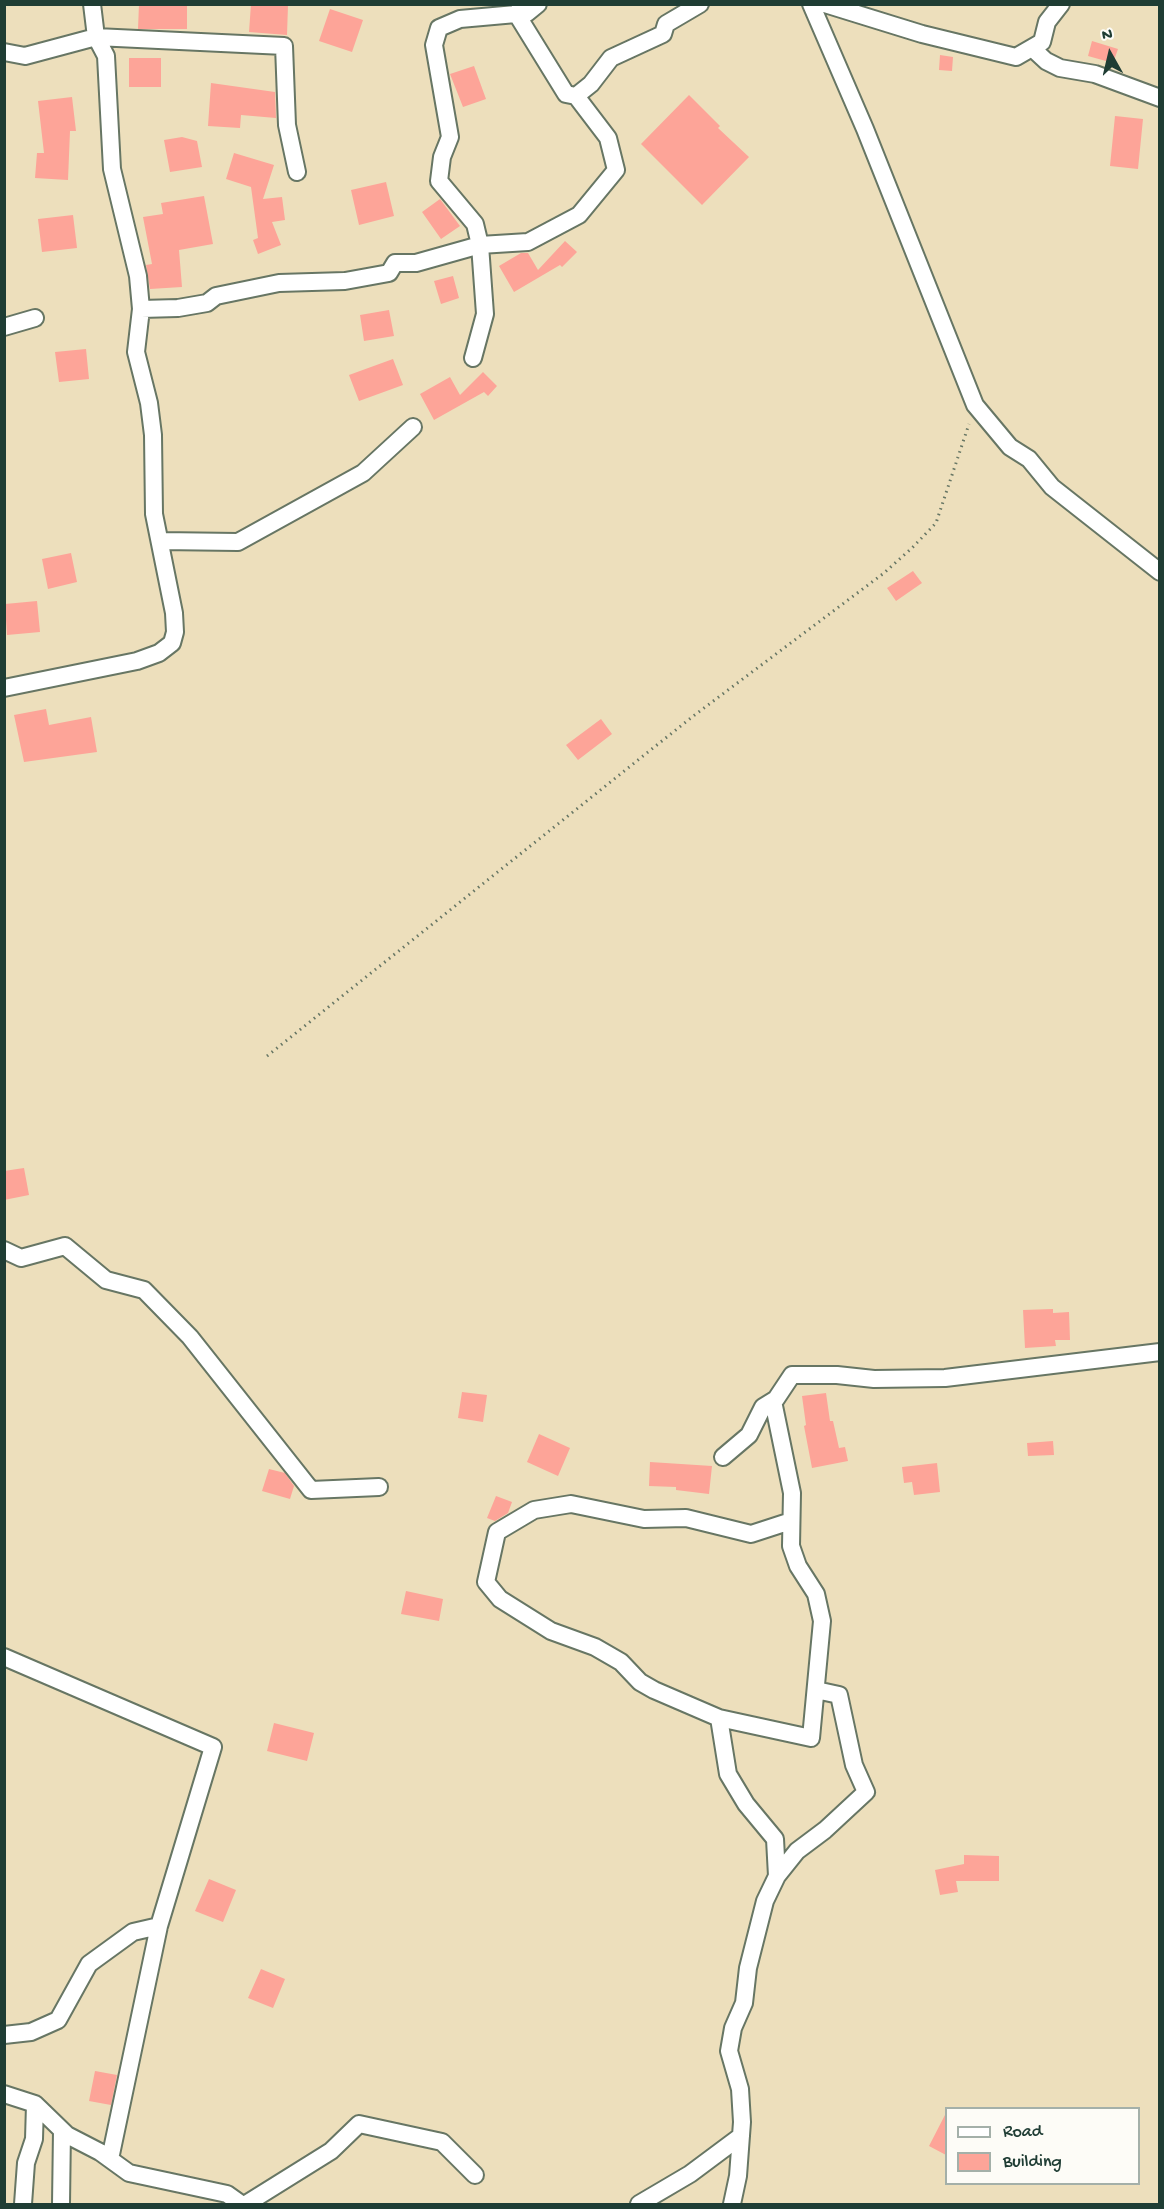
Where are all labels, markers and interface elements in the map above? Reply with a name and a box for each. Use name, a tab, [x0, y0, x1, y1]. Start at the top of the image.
north arrow	[1080, 24, 1140, 84]
text: N	[1101, 26, 1114, 46]
legend	[945, 2107, 1140, 2185]
text: Road	[1003, 2122, 1042, 2143]
text: Building	[1003, 2152, 1062, 2173]

